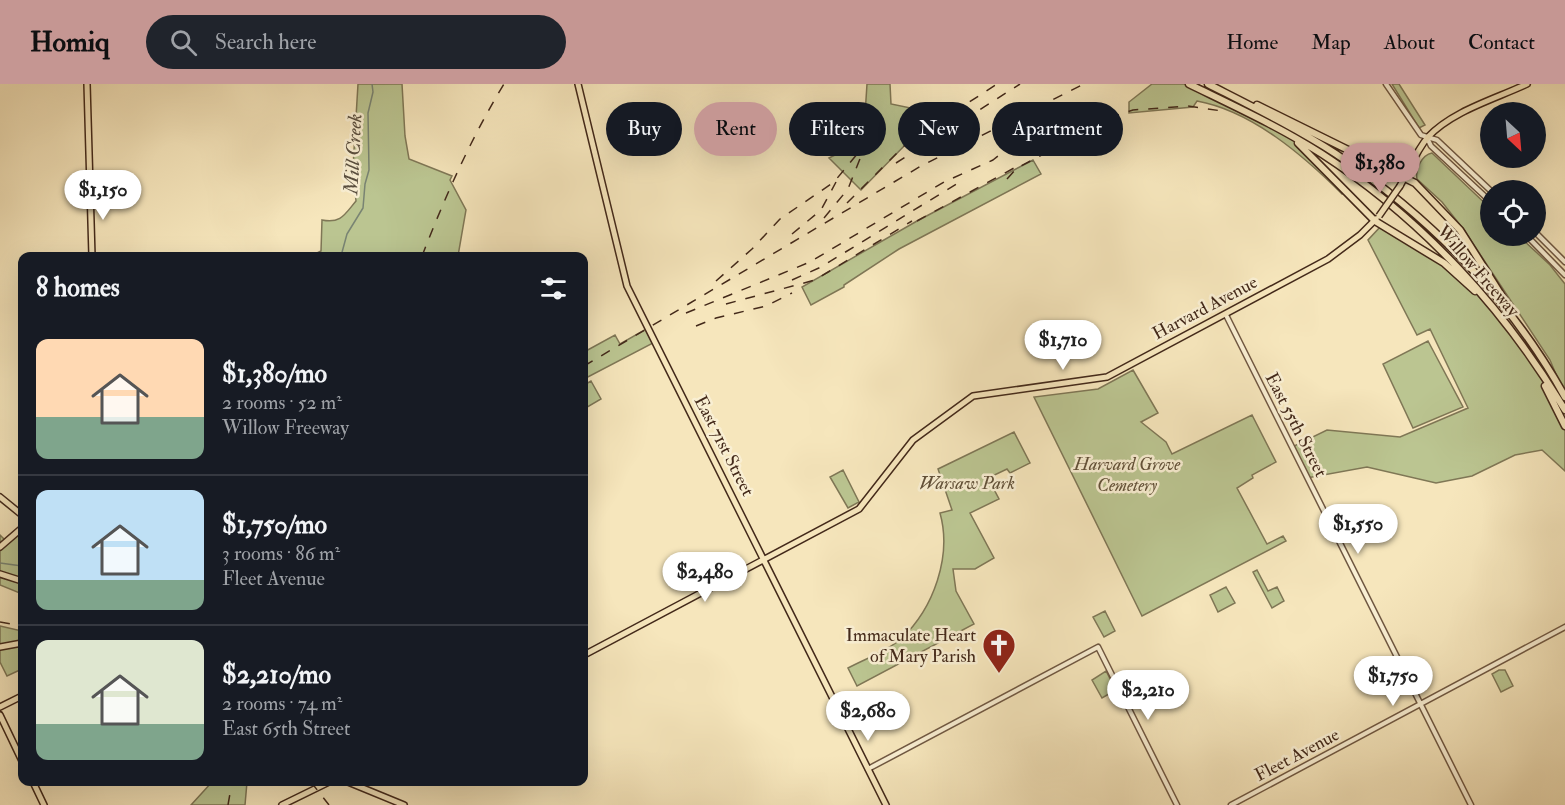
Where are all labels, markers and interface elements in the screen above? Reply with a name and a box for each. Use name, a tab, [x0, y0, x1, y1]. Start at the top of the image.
search box	[146, 15, 566, 69]
text: Homiq	[30, 25, 110, 60]
icon: search	[167, 26, 200, 59]
text: Search here	[215, 28, 316, 56]
text: Home	[1226, 29, 1278, 56]
text: Map	[1311, 29, 1351, 56]
text: About	[1384, 29, 1435, 56]
text: Contact	[1468, 29, 1535, 56]
chip: Buy	[606, 102, 682, 156]
chip: Rent	[694, 102, 777, 156]
chip: Filters	[789, 102, 886, 156]
chip: New	[898, 102, 980, 156]
chip: Apartment	[992, 102, 1123, 156]
north arrow	[1480, 102, 1546, 168]
map controls	[1480, 102, 1546, 246]
water label: Mill Creek	[338, 113, 368, 196]
pin: $1,380	[1331, 143, 1429, 194]
text: $1,380	[1355, 150, 1405, 175]
pin: $1,150	[54, 170, 152, 221]
text: $1,150	[78, 177, 128, 202]
button: locate	[1480, 180, 1546, 246]
street label: Willow Freeway	[1431, 220, 1525, 323]
street label: Harvard Avenue	[1149, 271, 1262, 345]
text: 8 homes	[36, 272, 120, 304]
icon: filters	[537, 272, 570, 305]
pin: $1,710	[1014, 320, 1112, 371]
text: $1,710	[1039, 327, 1087, 352]
text: $1,380/mo	[222, 358, 327, 390]
icon: home	[84, 363, 156, 435]
street label: East 55th Street	[1260, 369, 1332, 481]
text: 2 rooms · 52 m²	[222, 390, 342, 415]
street label: East 71st Street	[689, 392, 759, 500]
text: Willow Freeway	[222, 415, 349, 440]
park label: Harvard Grove Cemetery	[1073, 453, 1181, 497]
park label: Warsaw Park	[919, 472, 1015, 495]
pin: $1,550	[1309, 504, 1407, 555]
text: $1,750/mo	[222, 509, 327, 541]
text: $1,550	[1333, 511, 1383, 536]
icon: home	[84, 514, 156, 586]
text: 3 rooms · 86 m²	[222, 541, 340, 566]
pin: $2,480	[656, 552, 754, 603]
text: $2,480	[676, 559, 734, 584]
text: Fleet Avenue	[222, 566, 325, 591]
place label: Immaculate Heart of Mary Parish	[846, 624, 977, 668]
church icon: Immaculate Heart of Mary Parish	[981, 627, 1017, 674]
pin: $1,750	[1344, 656, 1442, 707]
text: $2,210/mo	[222, 659, 331, 691]
text: $1,750	[1368, 663, 1418, 688]
icon: home	[84, 664, 156, 736]
pin: $2,210	[1099, 670, 1197, 721]
text: $2,210	[1121, 677, 1175, 702]
text: 2 rooms · 74 m²	[222, 691, 343, 716]
pin: $2,680	[819, 691, 917, 742]
text: $2,680	[840, 698, 896, 723]
text: East 65th Street	[222, 716, 350, 741]
street label: Fleet Avenue	[1251, 723, 1344, 787]

